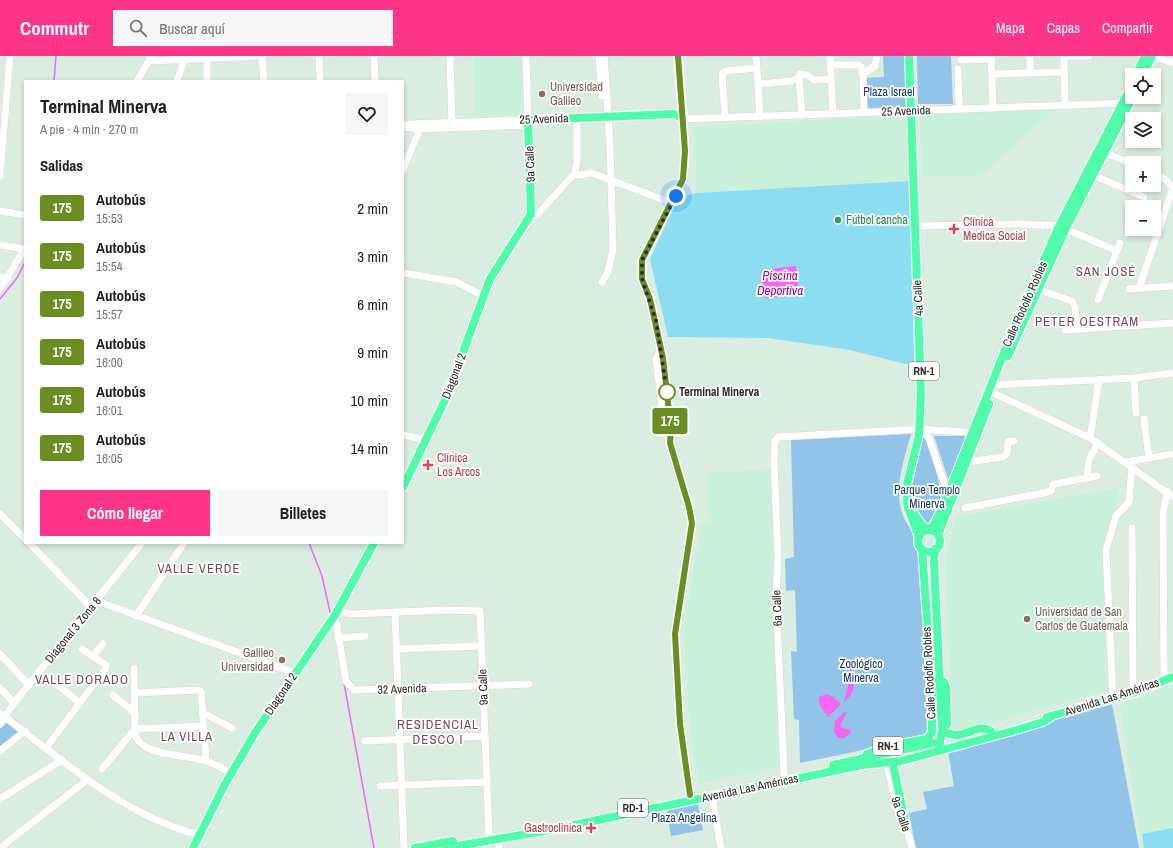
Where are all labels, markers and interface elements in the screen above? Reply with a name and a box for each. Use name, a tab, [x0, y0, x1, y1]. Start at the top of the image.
search box	[113, 10, 393, 46]
text: Commutr	[20, 15, 89, 41]
icon: search	[127, 17, 149, 39]
text: Buscar aquí	[159, 18, 225, 39]
text: Mapa	[996, 19, 1025, 37]
text: Capas	[1047, 19, 1080, 37]
text: Compartir	[1102, 19, 1153, 37]
map controls	[1125, 68, 1161, 236]
button: locate	[1125, 68, 1161, 104]
place label: Universidad Galileo	[550, 79, 603, 109]
park label: Plaza Israel	[863, 84, 915, 100]
marker: Universidad Galileo	[537, 89, 547, 99]
text: Terminal Minerva	[40, 93, 167, 119]
button: heart	[346, 93, 388, 135]
street label: 25 Avenida	[881, 102, 931, 120]
street label: 25 Avenida	[519, 110, 569, 128]
button: layers	[1125, 112, 1161, 148]
text: A pie · 4 min · 270 m	[40, 121, 138, 138]
street label: 9a Calle	[521, 146, 539, 182]
text: Salidas	[40, 155, 83, 176]
button: +	[1125, 156, 1161, 192]
your location	[666, 186, 686, 206]
text: Autobús	[96, 189, 146, 210]
text: 2 min	[357, 198, 388, 219]
text: 175	[52, 199, 72, 217]
button: −	[1125, 200, 1161, 236]
text: 15:53	[96, 210, 123, 227]
place label: Fútbol cancha	[846, 212, 908, 228]
place label: Clínica Medica Social	[963, 214, 1025, 244]
marker: Fútbol cancha	[833, 215, 843, 225]
marker: Clínica Medica Social	[948, 223, 960, 235]
text: Autobús	[96, 237, 146, 258]
text: 3 min	[357, 246, 388, 267]
text: 175	[52, 247, 72, 265]
text: 15:54	[96, 258, 123, 275]
street label: Calle Rodolfo Robles	[999, 258, 1051, 349]
district label: SAN JOSÉ	[1076, 263, 1136, 280]
water label: Piscina Deportiva	[757, 267, 803, 299]
street label: 4a Calle	[909, 280, 927, 316]
text: Autobús	[96, 285, 146, 306]
text: 6 min	[357, 294, 388, 315]
text: 175	[52, 295, 72, 313]
text: 15:57	[96, 306, 123, 323]
district label: PETER OESTRAM	[1035, 313, 1139, 330]
text: Autobús	[96, 333, 146, 354]
text: 9 min	[357, 342, 388, 363]
text: 175	[52, 343, 72, 361]
street label: Diagonal 2	[438, 351, 470, 401]
text: 16:00	[96, 354, 123, 371]
road number: RN-1	[909, 362, 939, 380]
text: Autobús	[96, 381, 146, 402]
marker: Terminal Minerva	[658, 383, 676, 401]
place label: Terminal Minerva	[679, 384, 760, 400]
text: 10 min	[350, 390, 388, 411]
text: 175	[52, 391, 72, 409]
text: 16:01	[96, 402, 123, 419]
line badge: 175	[647, 408, 693, 434]
text: 175	[660, 412, 680, 430]
text: Autobús	[96, 429, 146, 450]
text: 14 min	[350, 438, 388, 459]
text: 175	[52, 439, 72, 457]
text: 16:05	[96, 450, 123, 467]
place label: Clínica Los Arcos	[437, 450, 480, 480]
marker: Clínica Los Arcos	[422, 459, 434, 471]
park label: Parque Templo Minerva	[894, 482, 960, 512]
button: Cómo llegar	[40, 490, 210, 536]
button: Billetes	[218, 490, 388, 536]
district label: VALLE VERDE	[157, 560, 241, 577]
street label: 6a Calle	[768, 590, 786, 626]
street label: Diagonal 3 Zona 8	[41, 594, 105, 666]
place label: Universidad de San Carlos de Guatemala	[1035, 604, 1129, 634]
marker: Universidad de San Carlos de Guatemala	[1022, 614, 1032, 624]
street label: Calle Rodolfo Robles	[919, 626, 939, 720]
place label: Galileo Universidad	[221, 645, 274, 675]
marker: Galileo Universidad	[277, 655, 287, 665]
park label: Zoológico Minerva	[839, 656, 883, 686]
street label: 9a Calle	[474, 669, 492, 705]
street label: Diagonal 2	[261, 670, 301, 718]
district label: VALLE DORADO	[35, 671, 129, 688]
street label: Avenida Las Américas	[1062, 674, 1161, 720]
street label: 32 Avenida	[377, 680, 427, 698]
district label: RESIDENCIAL DESCO I	[397, 716, 479, 748]
district label: LA VILLA	[161, 728, 213, 745]
road number: RN-1	[873, 737, 903, 755]
street label: Avenida Las Américas	[699, 770, 800, 806]
street label: 9a Calle	[888, 794, 914, 834]
road number: RD-1	[618, 799, 648, 817]
park label: Plaza Angelina	[651, 810, 717, 826]
place label: Gastroclinica	[524, 820, 583, 836]
marker: Gastroclinica	[585, 822, 597, 834]

